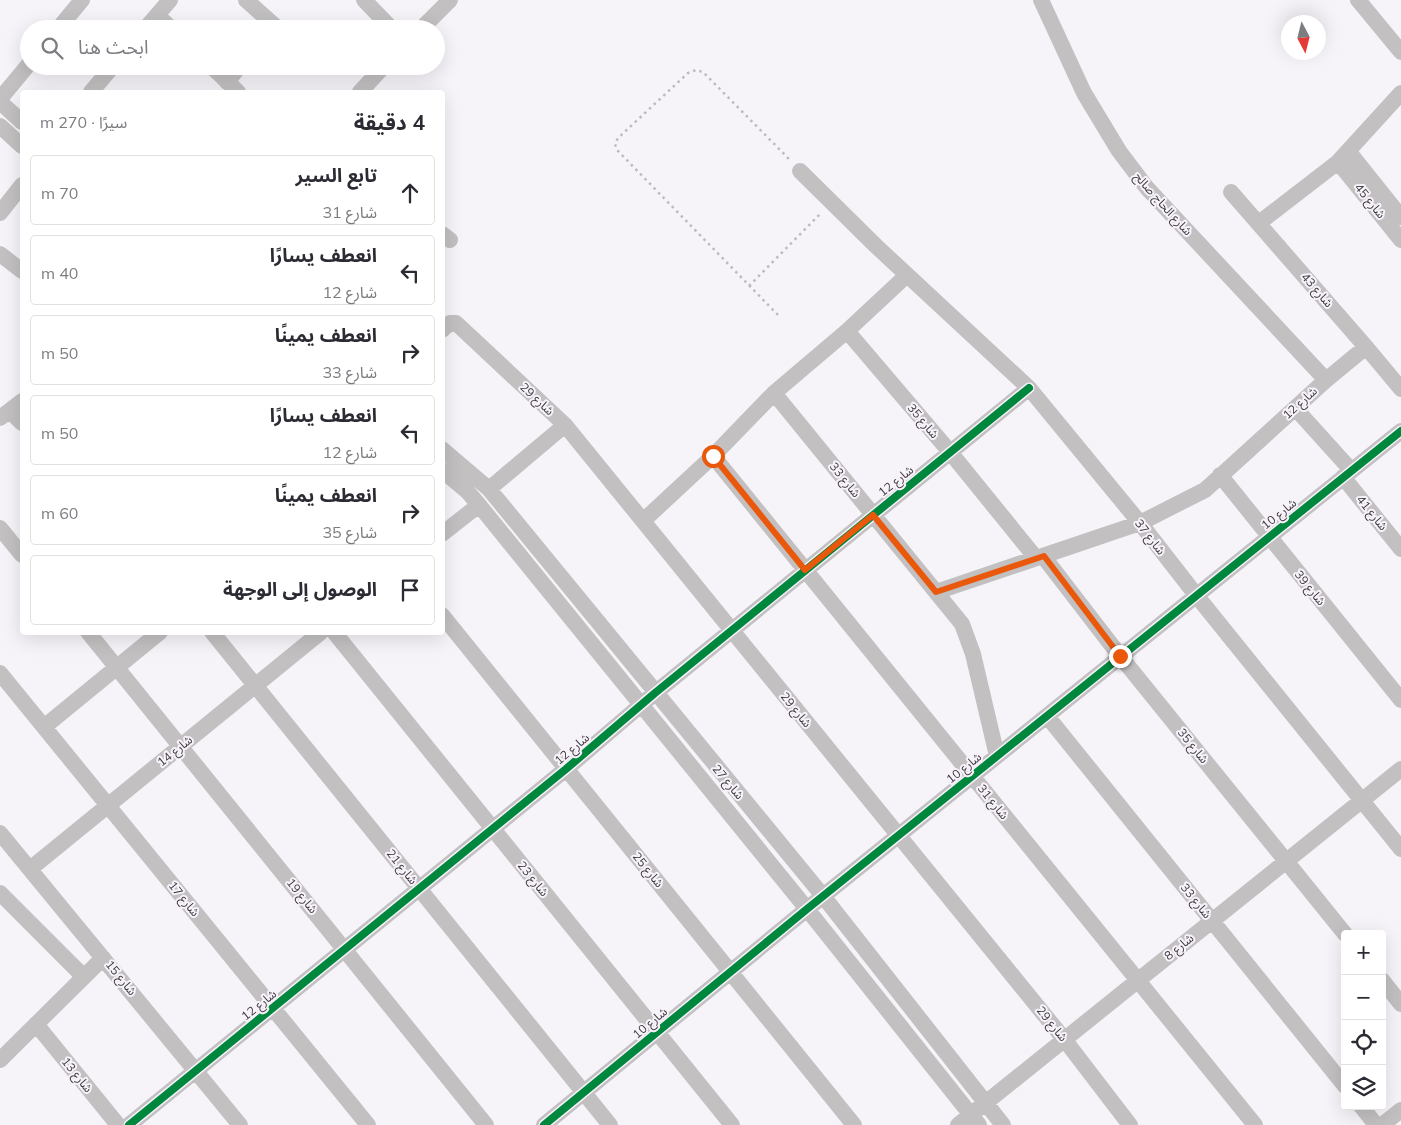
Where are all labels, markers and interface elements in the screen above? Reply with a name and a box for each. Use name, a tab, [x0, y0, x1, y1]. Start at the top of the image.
north arrow	[1281, 15, 1326, 60]
search box	[20, 20, 445, 75]
icon: search	[38, 34, 66, 62]
text: ابحث هنا	[78, 35, 148, 59]
text: 4 دقيقة	[354, 109, 425, 135]
text: سيرًا · 270 m	[40, 112, 127, 132]
text: تابع السير	[296, 163, 377, 187]
street label: شارع الحاج صالح	[1130, 169, 1196, 240]
icon: ahead	[396, 179, 424, 207]
street label: شارع 45	[1350, 180, 1389, 223]
text: 70 m	[41, 183, 78, 203]
text: شارع 31	[322, 202, 377, 222]
text: انعطف يسارًا	[270, 243, 377, 267]
icon: left	[396, 259, 424, 287]
text: 40 m	[41, 263, 78, 283]
street label: شارع 43	[1297, 269, 1336, 311]
text: شارع 12	[322, 282, 377, 302]
text: انعطف يمينًا	[275, 323, 377, 347]
icon: right	[396, 339, 424, 367]
text: 50 m	[41, 343, 78, 363]
text: شارع 33	[322, 362, 377, 382]
street label: شارع 29	[516, 379, 557, 420]
street label: شارع 12	[1279, 383, 1321, 423]
street label: شارع 35	[903, 400, 942, 442]
text: انعطف يسارًا	[270, 403, 377, 427]
icon: left	[396, 419, 424, 447]
text: 50 m	[41, 423, 78, 443]
text: شارع 12	[322, 442, 377, 462]
route start	[702, 445, 725, 468]
street label: شارع 33	[825, 459, 864, 502]
street label: شارع 12	[875, 462, 918, 501]
text: انعطف يمينًا	[275, 483, 377, 507]
street label: شارع 41	[1352, 492, 1391, 535]
street label: شارع 10	[1258, 495, 1301, 534]
icon: right	[396, 499, 424, 527]
text: 60 m	[41, 503, 78, 523]
street label: شارع 37	[1130, 516, 1169, 559]
text: شارع 35	[322, 522, 377, 542]
street label: شارع 39	[1290, 567, 1329, 610]
icon: arrive	[396, 576, 424, 604]
text: الوصول إلى الوجهة	[223, 577, 377, 601]
route end	[1109, 645, 1132, 668]
street label: شارع 29	[776, 689, 815, 732]
street label: شارع 35	[1173, 725, 1212, 768]
street label: شارع 12	[551, 730, 593, 769]
street label: شارع 14	[154, 732, 197, 771]
street label: شارع 10	[943, 749, 986, 788]
street label: شارع 27	[708, 761, 747, 803]
street label: شارع 31	[973, 781, 1012, 824]
street label: شارع 21	[382, 846, 421, 889]
street label: شارع 25	[628, 849, 667, 892]
street label: شارع 23	[513, 858, 552, 901]
street label: شارع 19	[282, 875, 321, 918]
street label: شارع 17	[164, 878, 203, 921]
street label: شارع 33	[1176, 880, 1215, 923]
street label: شارع 8	[1161, 930, 1198, 965]
map controls	[1341, 930, 1386, 1110]
button: +	[1341, 930, 1386, 975]
street label: شارع 15	[101, 957, 140, 1000]
button: −	[1341, 975, 1386, 1020]
street label: شارع 12	[238, 986, 281, 1025]
street label: شارع 29	[1032, 1003, 1071, 1046]
street label: شارع 10	[629, 1004, 671, 1043]
button: locate	[1341, 1020, 1386, 1065]
street label: شارع 13	[57, 1054, 96, 1097]
button: layers	[1341, 1065, 1386, 1110]

